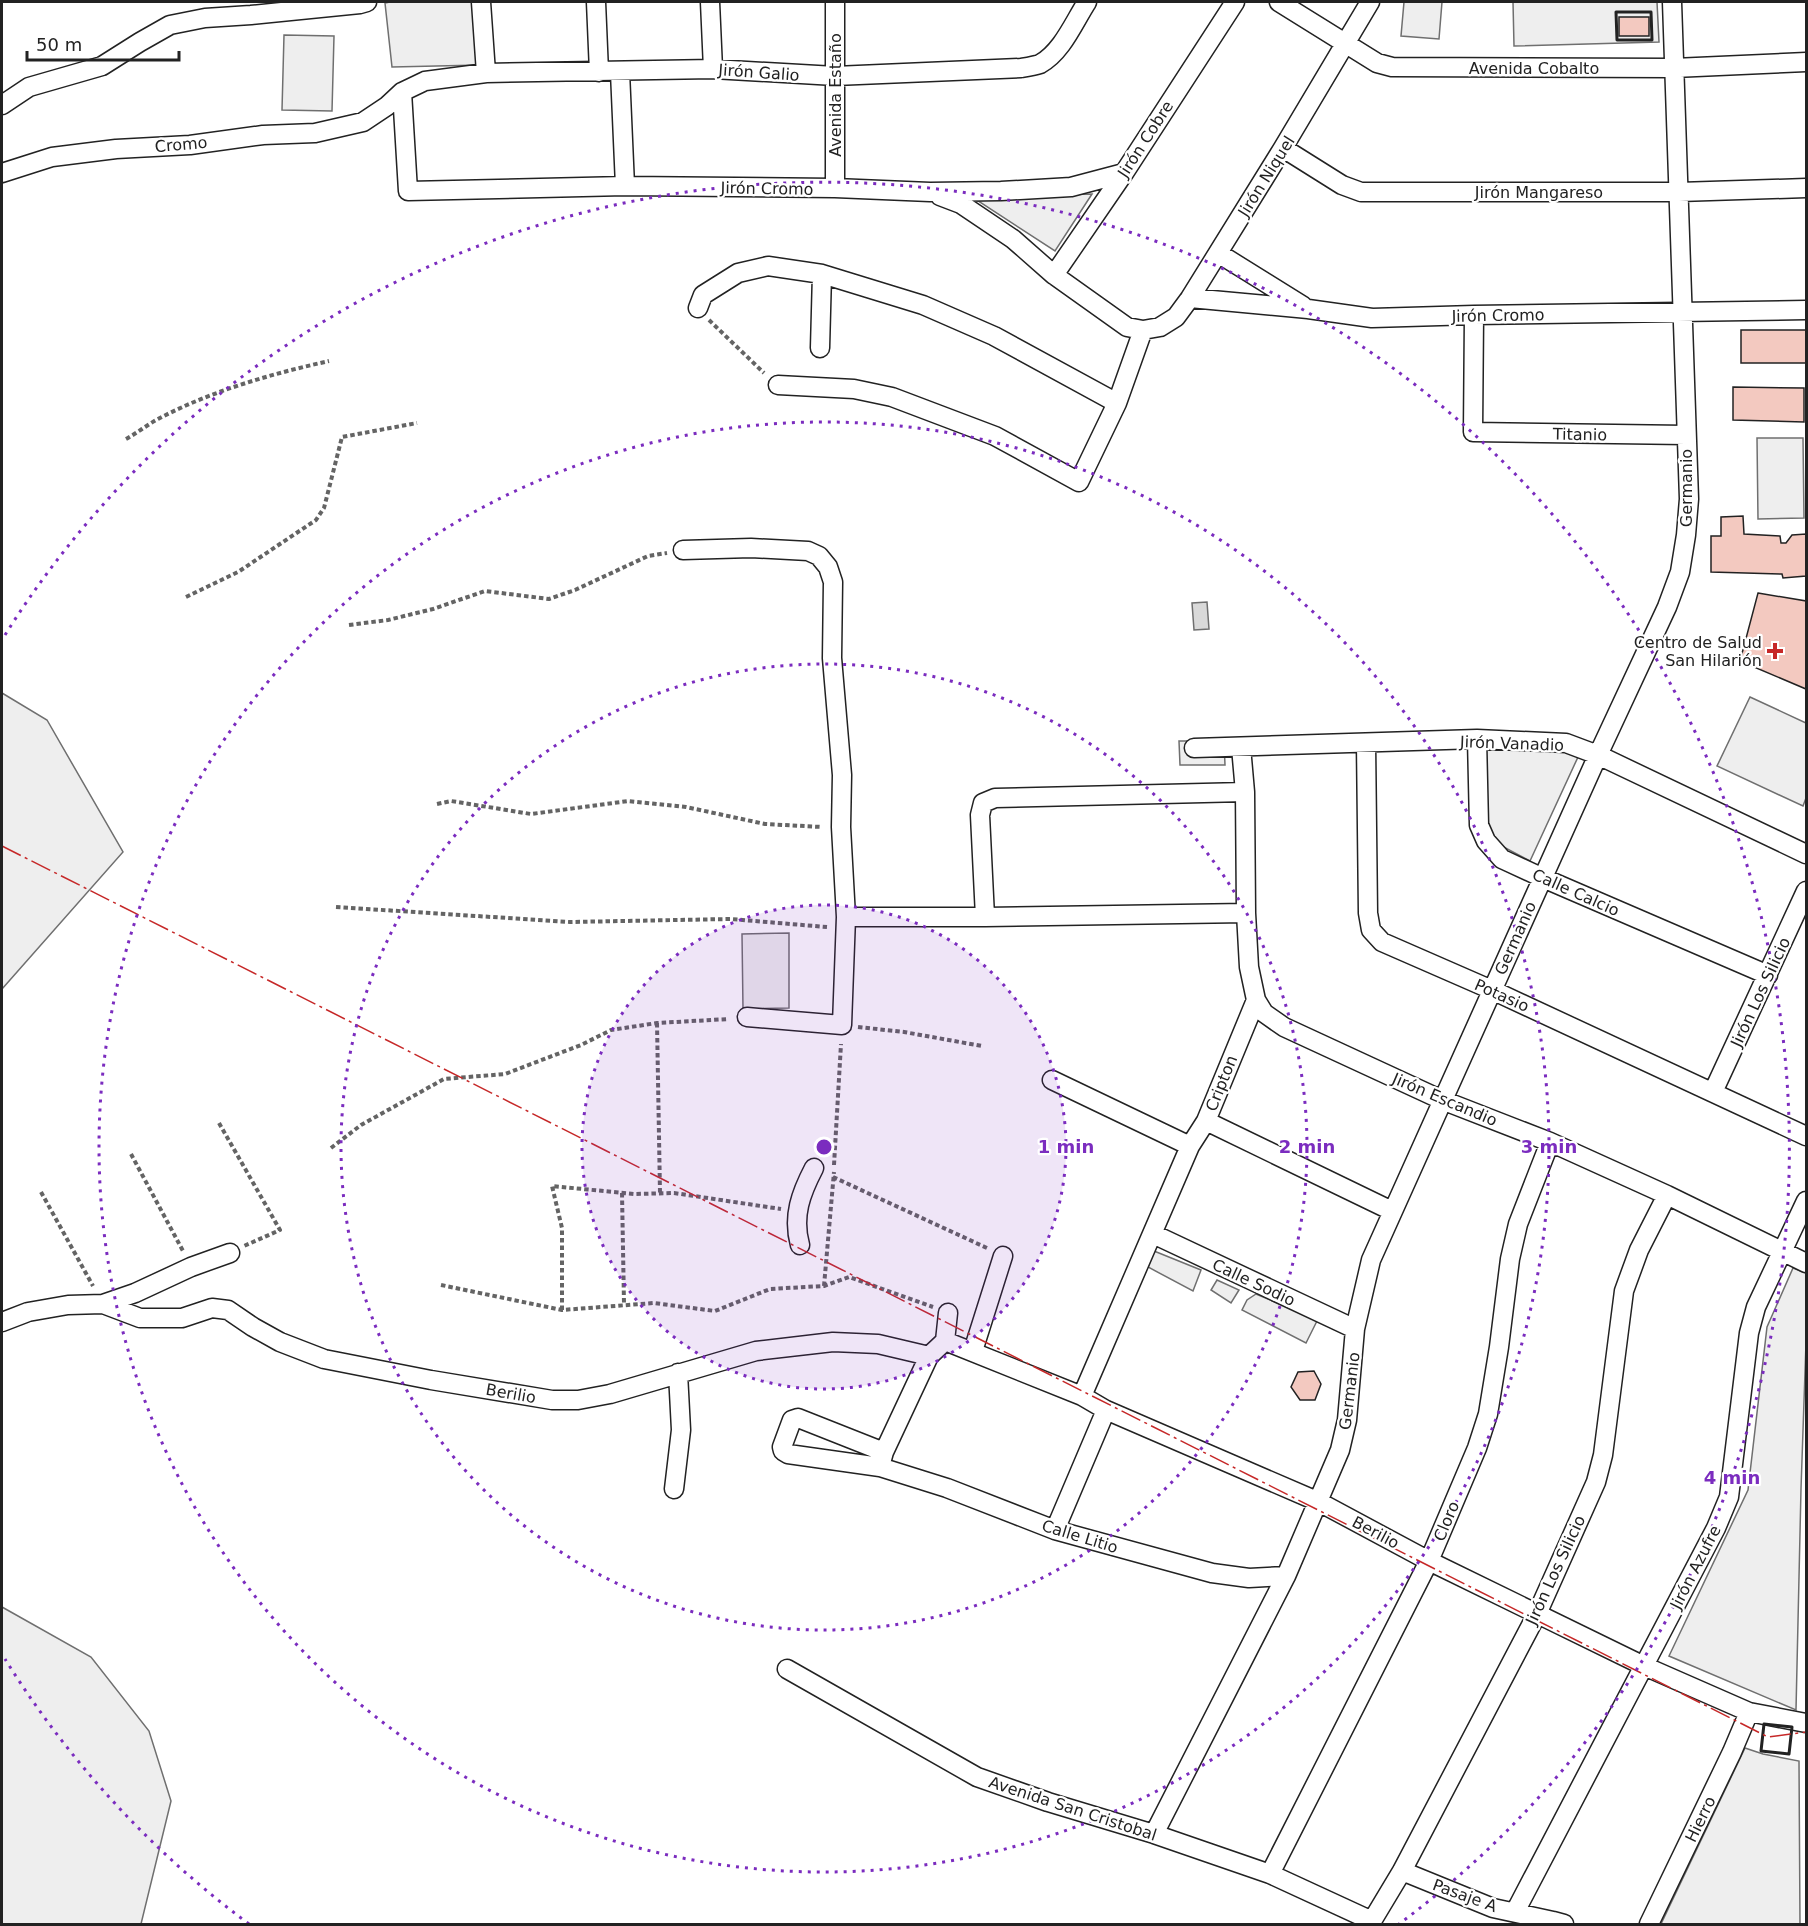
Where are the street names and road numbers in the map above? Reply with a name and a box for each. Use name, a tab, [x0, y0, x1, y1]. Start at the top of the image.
street label: Avenida Estaño	[826, 33, 845, 157]
street label: Avenida Cobalto	[1469, 59, 1599, 78]
street label: Jirón Galio	[717, 60, 800, 85]
street label: Jirón Cobre	[1113, 97, 1177, 182]
street label: Jirón Niquel	[1234, 132, 1299, 221]
street label: Cromo	[154, 133, 208, 156]
street label: Jirón Cromo	[719, 178, 814, 199]
street label: Jirón Mangareso	[1474, 183, 1603, 202]
street label: Jirón Cromo	[1450, 305, 1545, 326]
street label: Titanio	[1552, 425, 1607, 444]
street label: Germanio	[1677, 449, 1696, 527]
street label: Jirón Vanadio	[1459, 732, 1564, 755]
street label: Calle Calcio	[1529, 865, 1622, 920]
street label: Germanio	[1491, 899, 1540, 978]
street label: Jirón Los Silicio	[1726, 934, 1794, 1051]
street label: Potasio	[1472, 975, 1532, 1016]
street label: Cripton	[1202, 1052, 1241, 1114]
street label: Jirón Escandio	[1389, 1068, 1500, 1130]
street label: Calle Sodio	[1209, 1255, 1298, 1310]
street label: Germanio	[1335, 1351, 1364, 1431]
street label: Berilio	[484, 1380, 537, 1407]
street label: Cloro	[1430, 1498, 1463, 1544]
street label: Berilio	[1349, 1512, 1403, 1553]
street label: Jirón Los Silicio	[1521, 1512, 1589, 1629]
street label: Calle Litio	[1039, 1516, 1120, 1557]
street label: Jirón Azufre	[1666, 1522, 1725, 1613]
street label: Avenida San Cristobal	[987, 1772, 1159, 1845]
street label: Hierro	[1681, 1793, 1720, 1845]
street label: Pasaje A	[1430, 1875, 1500, 1916]

